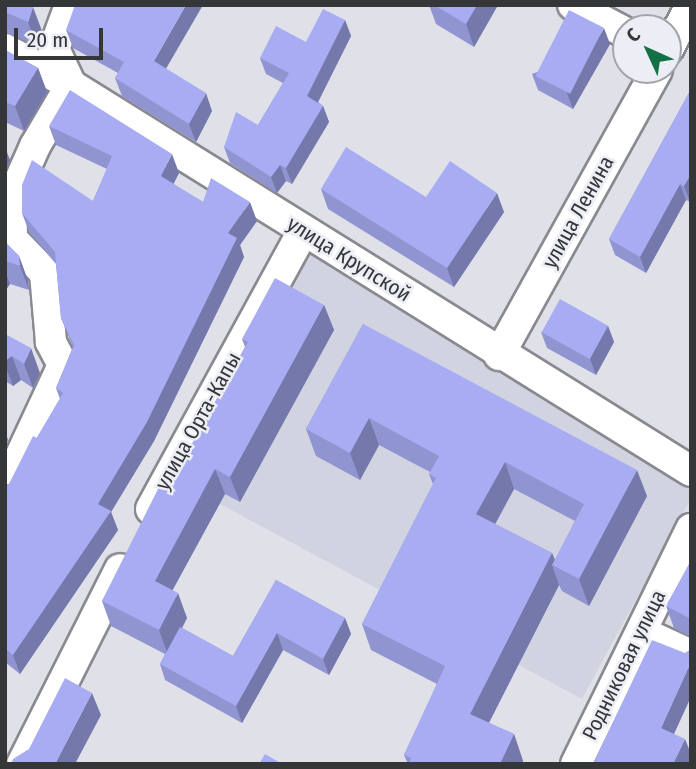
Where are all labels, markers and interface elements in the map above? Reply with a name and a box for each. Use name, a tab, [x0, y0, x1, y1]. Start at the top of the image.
scale bar	[18, 14, 107, 58]
north arrow	[612, 14, 682, 84]
text: С	[622, 24, 645, 47]
text: 20 m	[27, 27, 68, 53]
street label: улица Ленина	[537, 152, 619, 272]
street label: улица Крупской	[282, 211, 416, 307]
street label: улица Орта-Капы	[150, 348, 246, 494]
street label: Родниковая улица	[577, 586, 671, 744]

